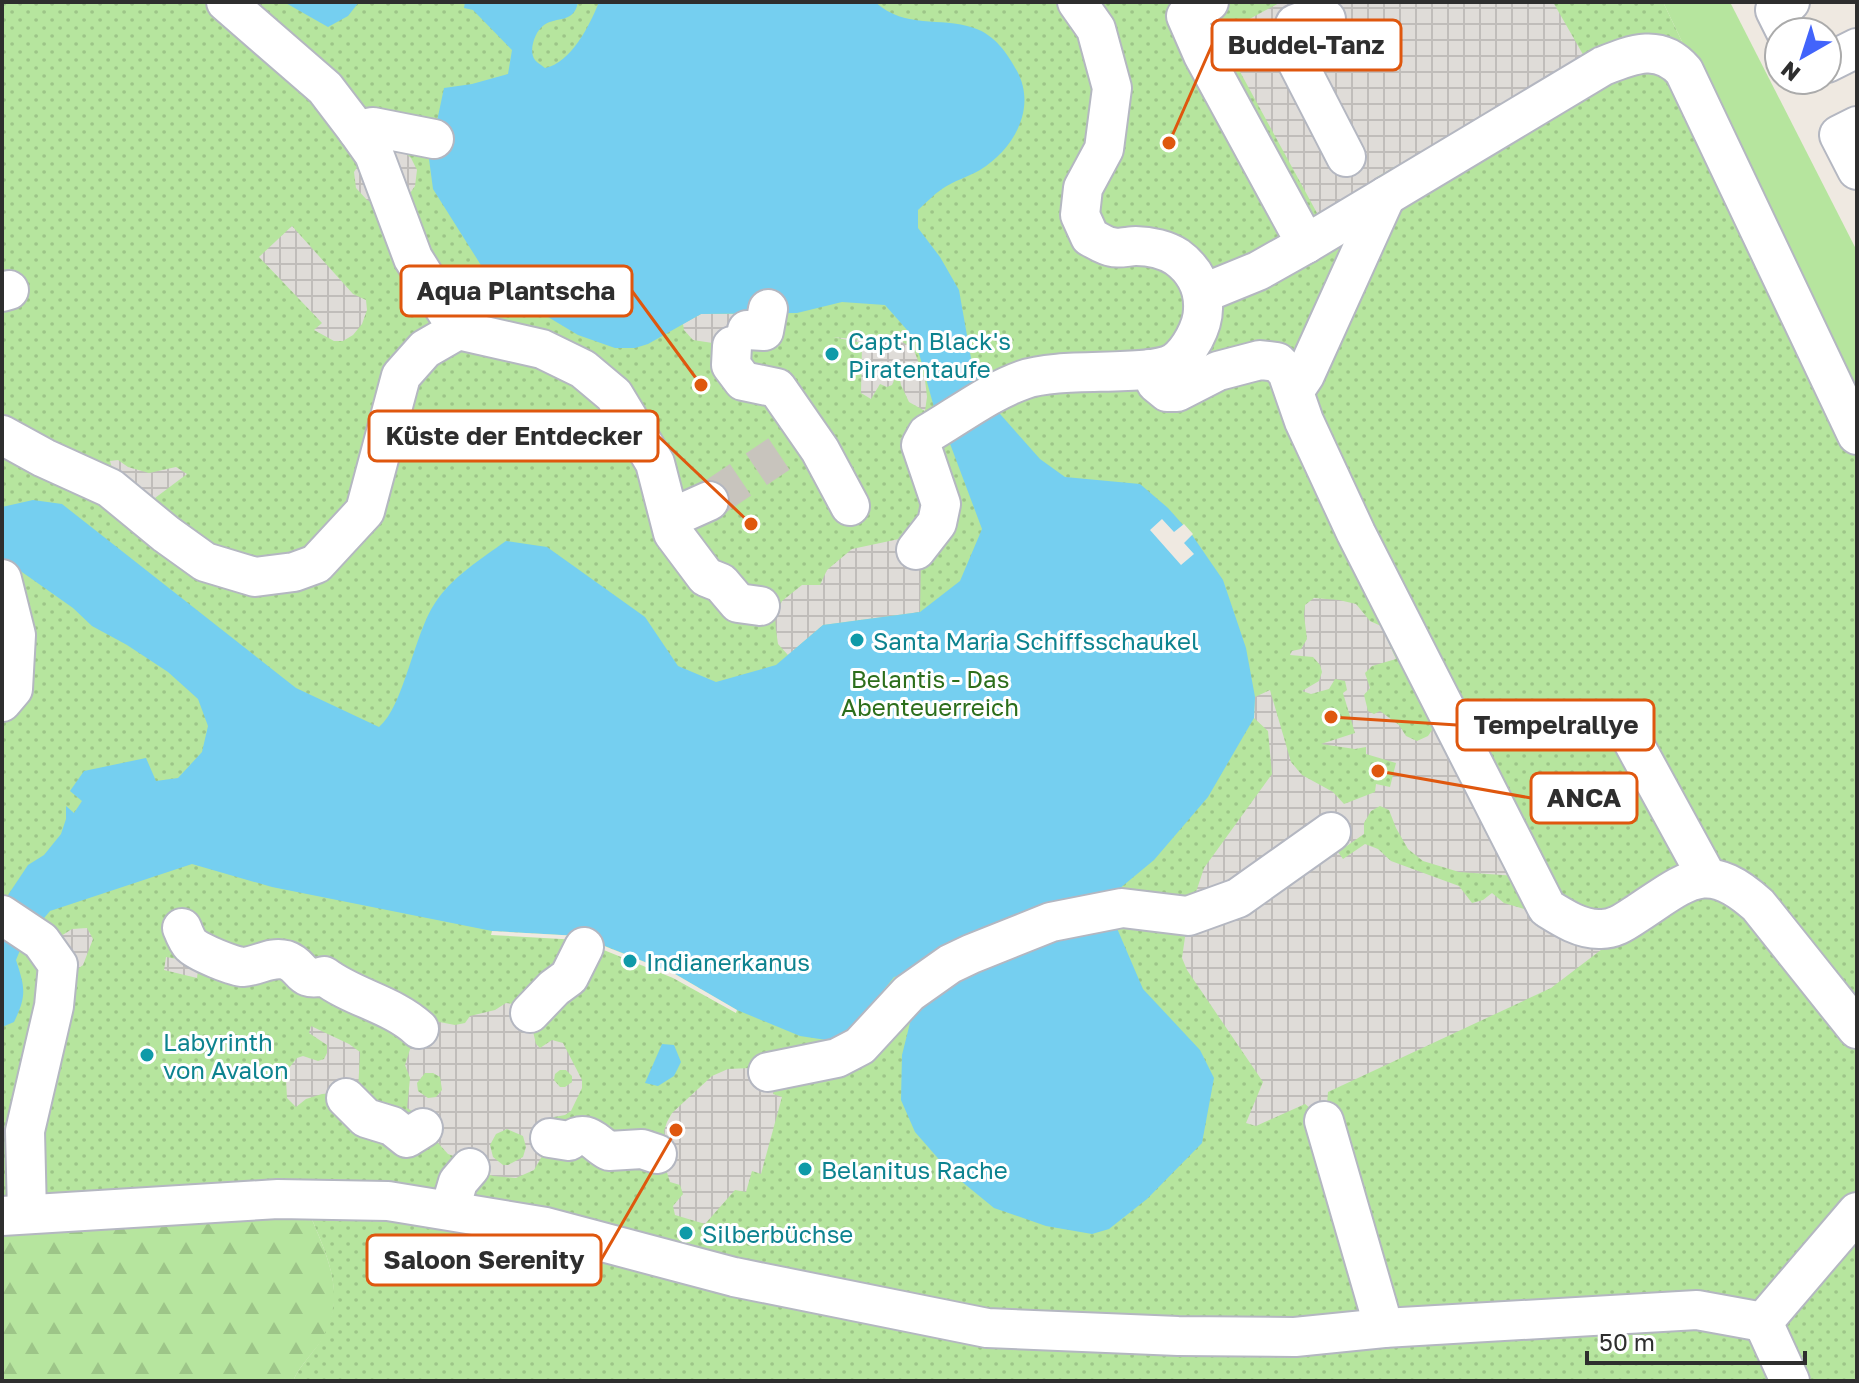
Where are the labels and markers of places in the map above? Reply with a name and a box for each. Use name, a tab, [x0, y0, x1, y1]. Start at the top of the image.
callout: Buddel-Tanz	[1212, 20, 1401, 70]
callout: Aqua Plantscha	[401, 266, 632, 316]
place label: Capt'n Black's Piratentaufe	[848, 326, 1011, 383]
marker: Capt'n Black's Piratentaufe	[823, 345, 841, 363]
callout: Küste der Entdecker	[369, 411, 658, 461]
place label: Santa Maria Schiffsschaukel	[873, 626, 1199, 655]
marker: Santa Maria Schiffsschaukel	[848, 631, 866, 649]
callout: Tempelrallye	[1457, 700, 1654, 750]
callout: ANCA	[1531, 773, 1637, 823]
place label: Indianerkanus	[646, 947, 810, 976]
marker: Indianerkanus	[621, 952, 639, 970]
place label: Labyrinth von Avalon	[163, 1027, 289, 1084]
marker: Labyrinth von Avalon	[138, 1046, 156, 1064]
place label: Belanitus Rache	[821, 1155, 1008, 1184]
marker: Belanitus Rache	[796, 1160, 814, 1178]
place label: Silberbüchse	[702, 1219, 853, 1248]
marker: Silberbüchse	[677, 1224, 695, 1242]
callout: Saloon Serenity	[367, 1235, 601, 1285]

